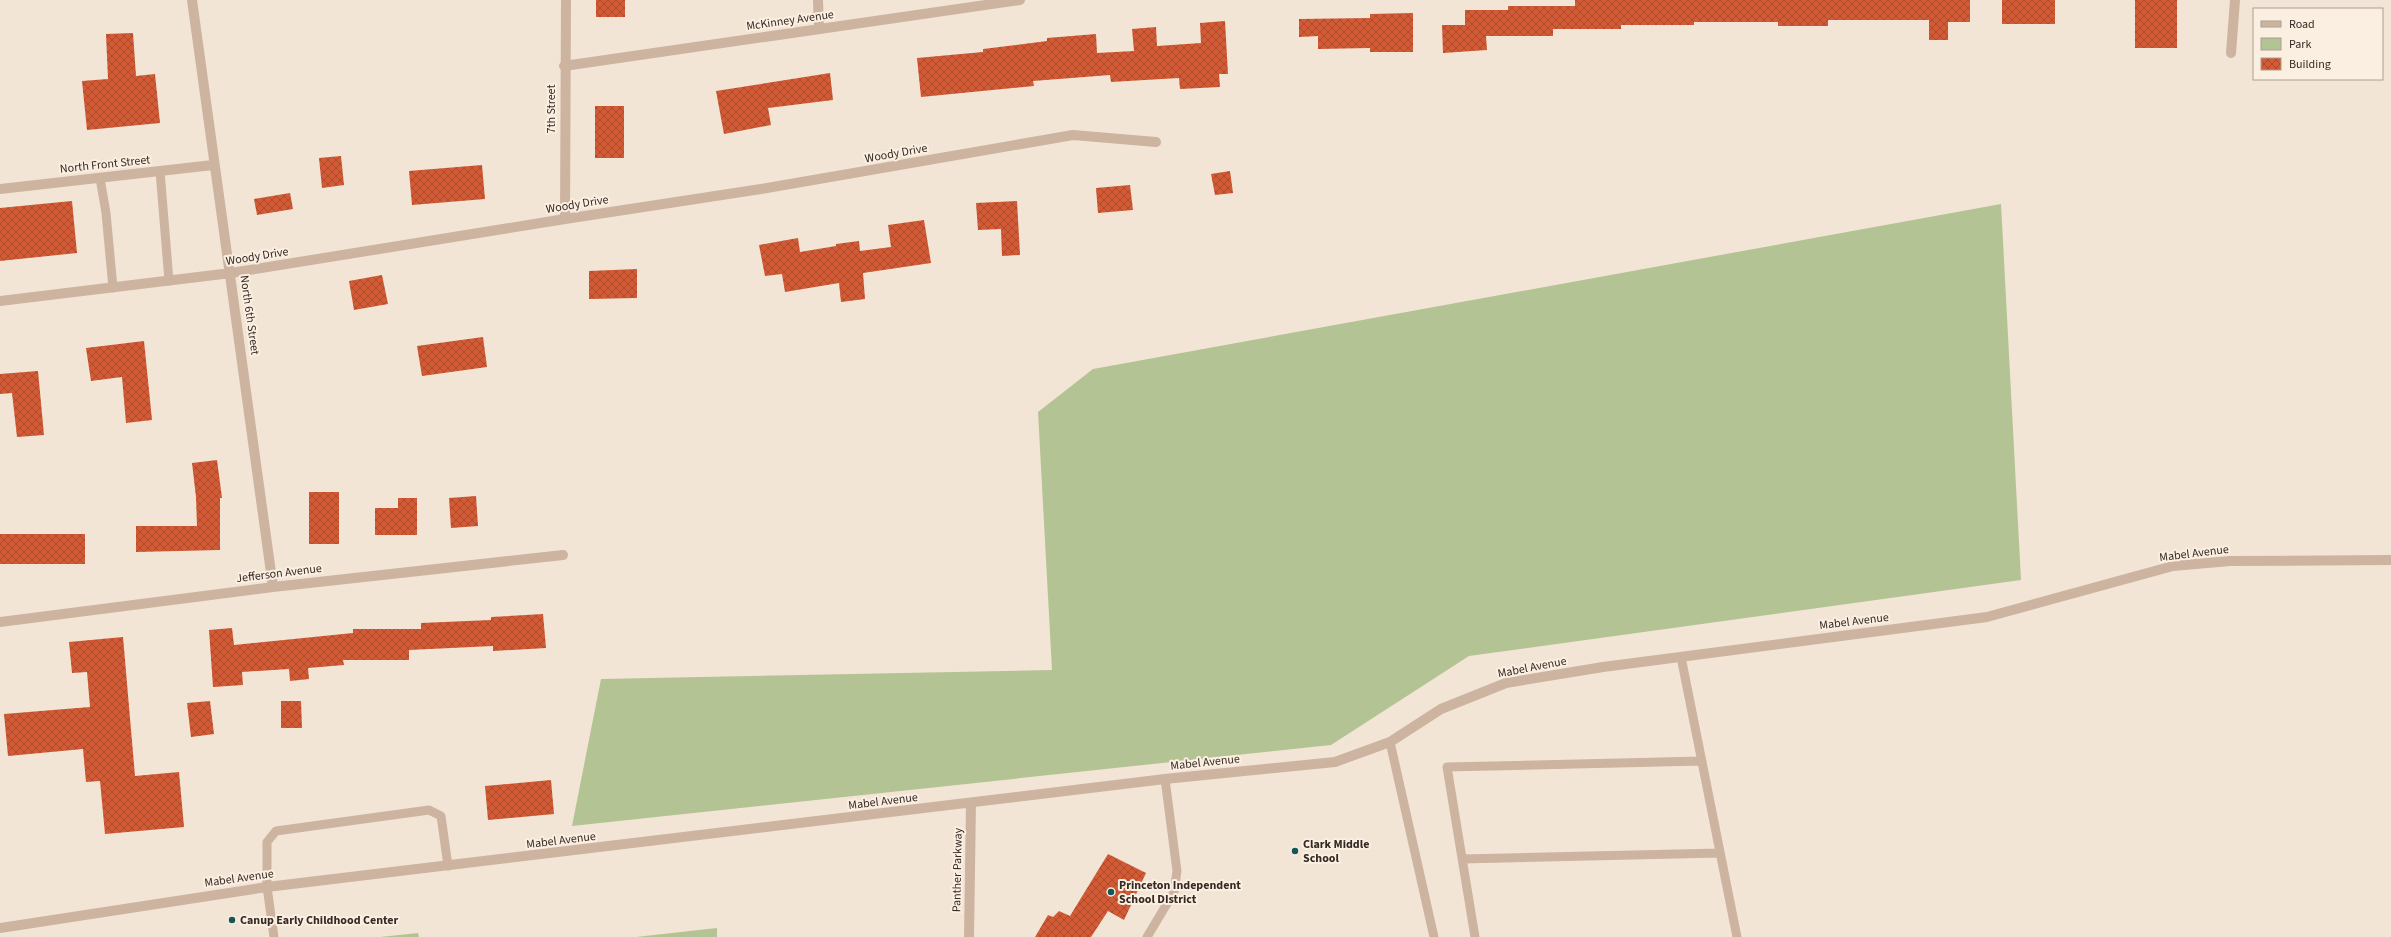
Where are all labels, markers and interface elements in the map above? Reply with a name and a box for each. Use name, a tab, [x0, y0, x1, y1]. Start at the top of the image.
street label: McKinney Avenue	[745, 6, 835, 35]
legend	[2253, 8, 2383, 80]
text: Road	[2289, 16, 2315, 33]
text: Park	[2289, 36, 2311, 53]
text: Building	[2289, 56, 2331, 73]
street label: 7th Street	[543, 84, 560, 134]
street label: Woody Drive	[864, 140, 929, 167]
street label: North Front Street	[59, 151, 151, 178]
street label: Woody Drive	[545, 191, 610, 218]
street label: Woody Drive	[225, 243, 290, 270]
street label: North 6th Street	[235, 274, 264, 356]
street label: Mabel Avenue	[2158, 541, 2230, 566]
street label: Jefferson Avenue	[235, 560, 323, 587]
street label: Mabel Avenue	[1818, 609, 1890, 634]
street label: Mabel Avenue	[1496, 652, 1568, 682]
street label: Mabel Avenue	[1169, 750, 1241, 775]
street label: Mabel Avenue	[847, 789, 919, 814]
street label: Panther Parkway	[948, 827, 967, 912]
street label: Mabel Avenue	[525, 828, 597, 853]
place label: Clark Middle School	[1303, 836, 1369, 867]
marker: Clark Middle School	[1290, 846, 1300, 856]
street label: Mabel Avenue	[203, 865, 275, 892]
place label: Princeton Independent School DIstrict	[1119, 877, 1241, 908]
marker: Princeton Independent School DIstrict	[1106, 887, 1116, 897]
place label: Canup Early Childhood Center	[240, 912, 399, 929]
marker: Canup Early Childhood Center	[227, 915, 237, 925]

